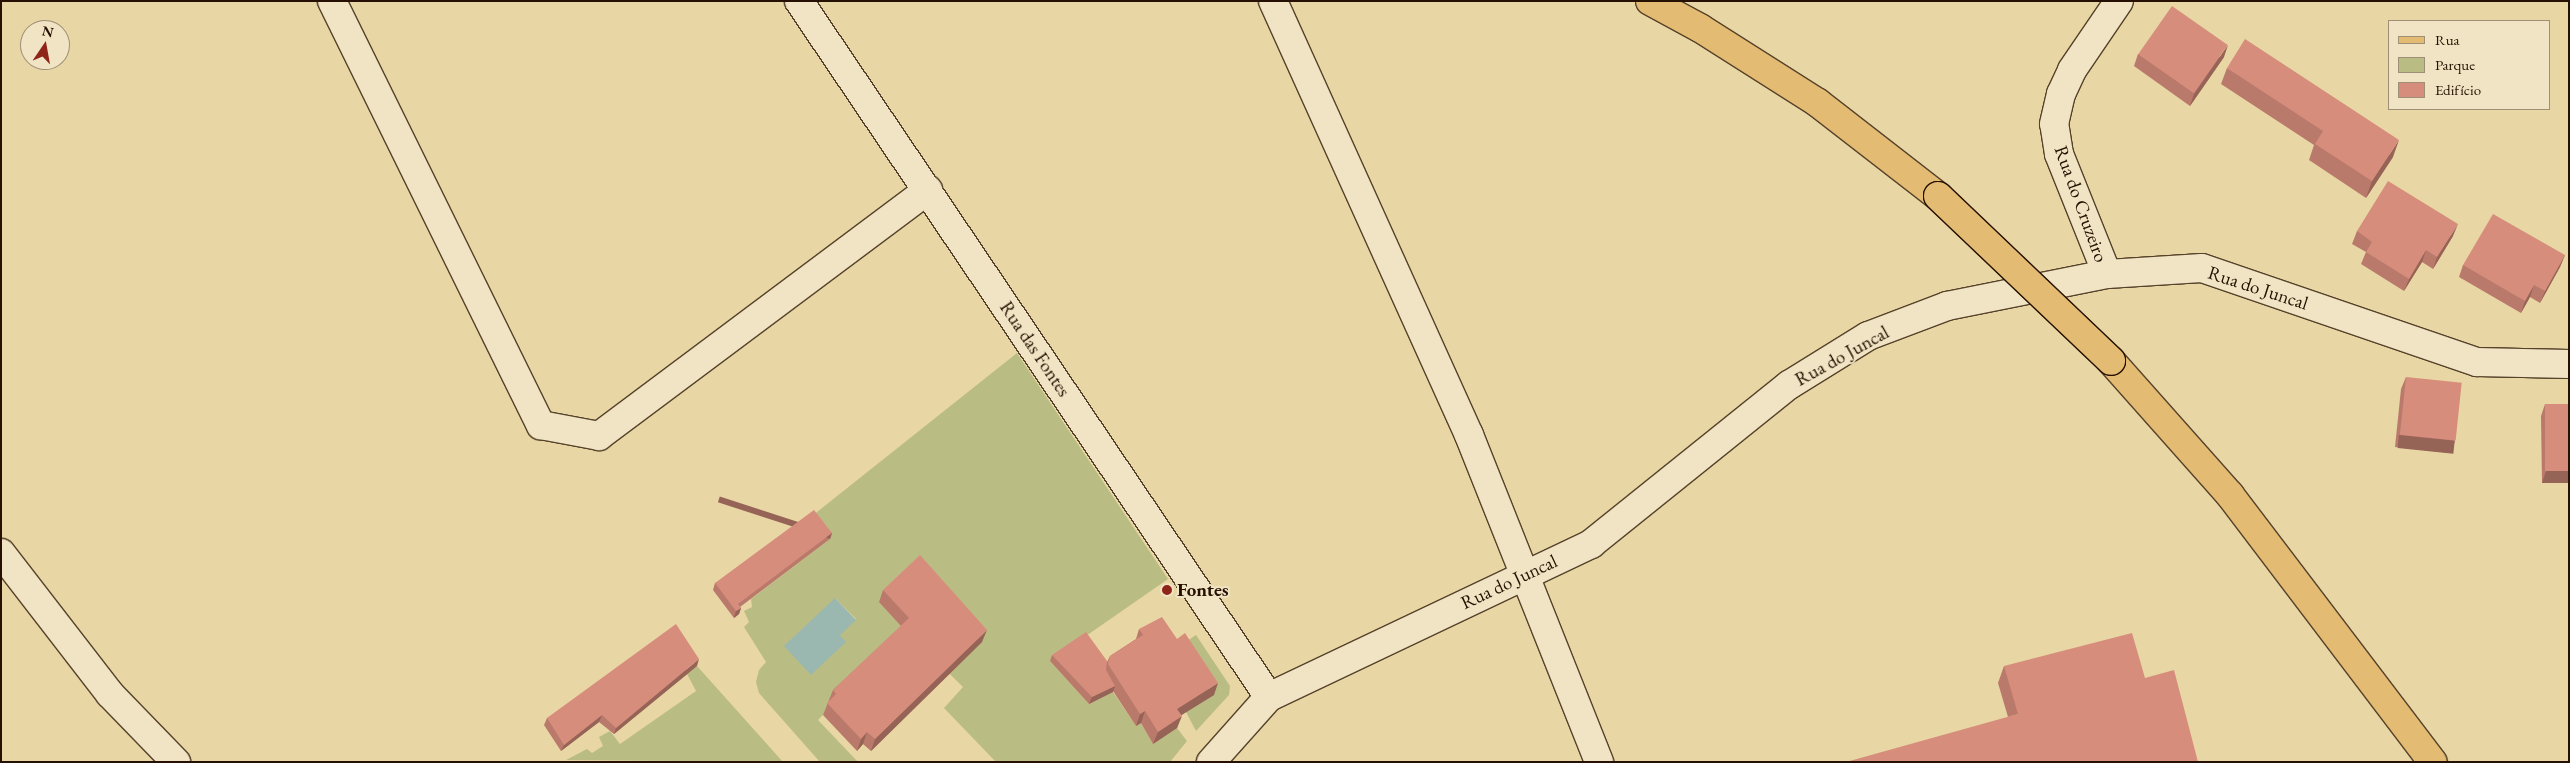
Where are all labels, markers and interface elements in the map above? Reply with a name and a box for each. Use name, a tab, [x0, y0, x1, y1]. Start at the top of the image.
north arrow	[20, 20, 70, 70]
legend	[2388, 20, 2550, 110]
text: N	[40, 21, 55, 41]
text: Rua	[2435, 30, 2460, 49]
text: Parque	[2435, 55, 2475, 74]
text: Edifício	[2435, 80, 2481, 99]
street label: Rua do Cruzeiro	[2049, 143, 2113, 265]
street label: Rua do Juncal	[2205, 261, 2311, 315]
street label: Rua das Fontes	[995, 297, 1075, 401]
street label: Rua do Juncal	[1791, 321, 1893, 391]
street label: Rua do Juncal	[1457, 550, 1561, 614]
place label: Fontes	[1177, 579, 1229, 601]
marker: Fontes	[1161, 584, 1173, 596]

